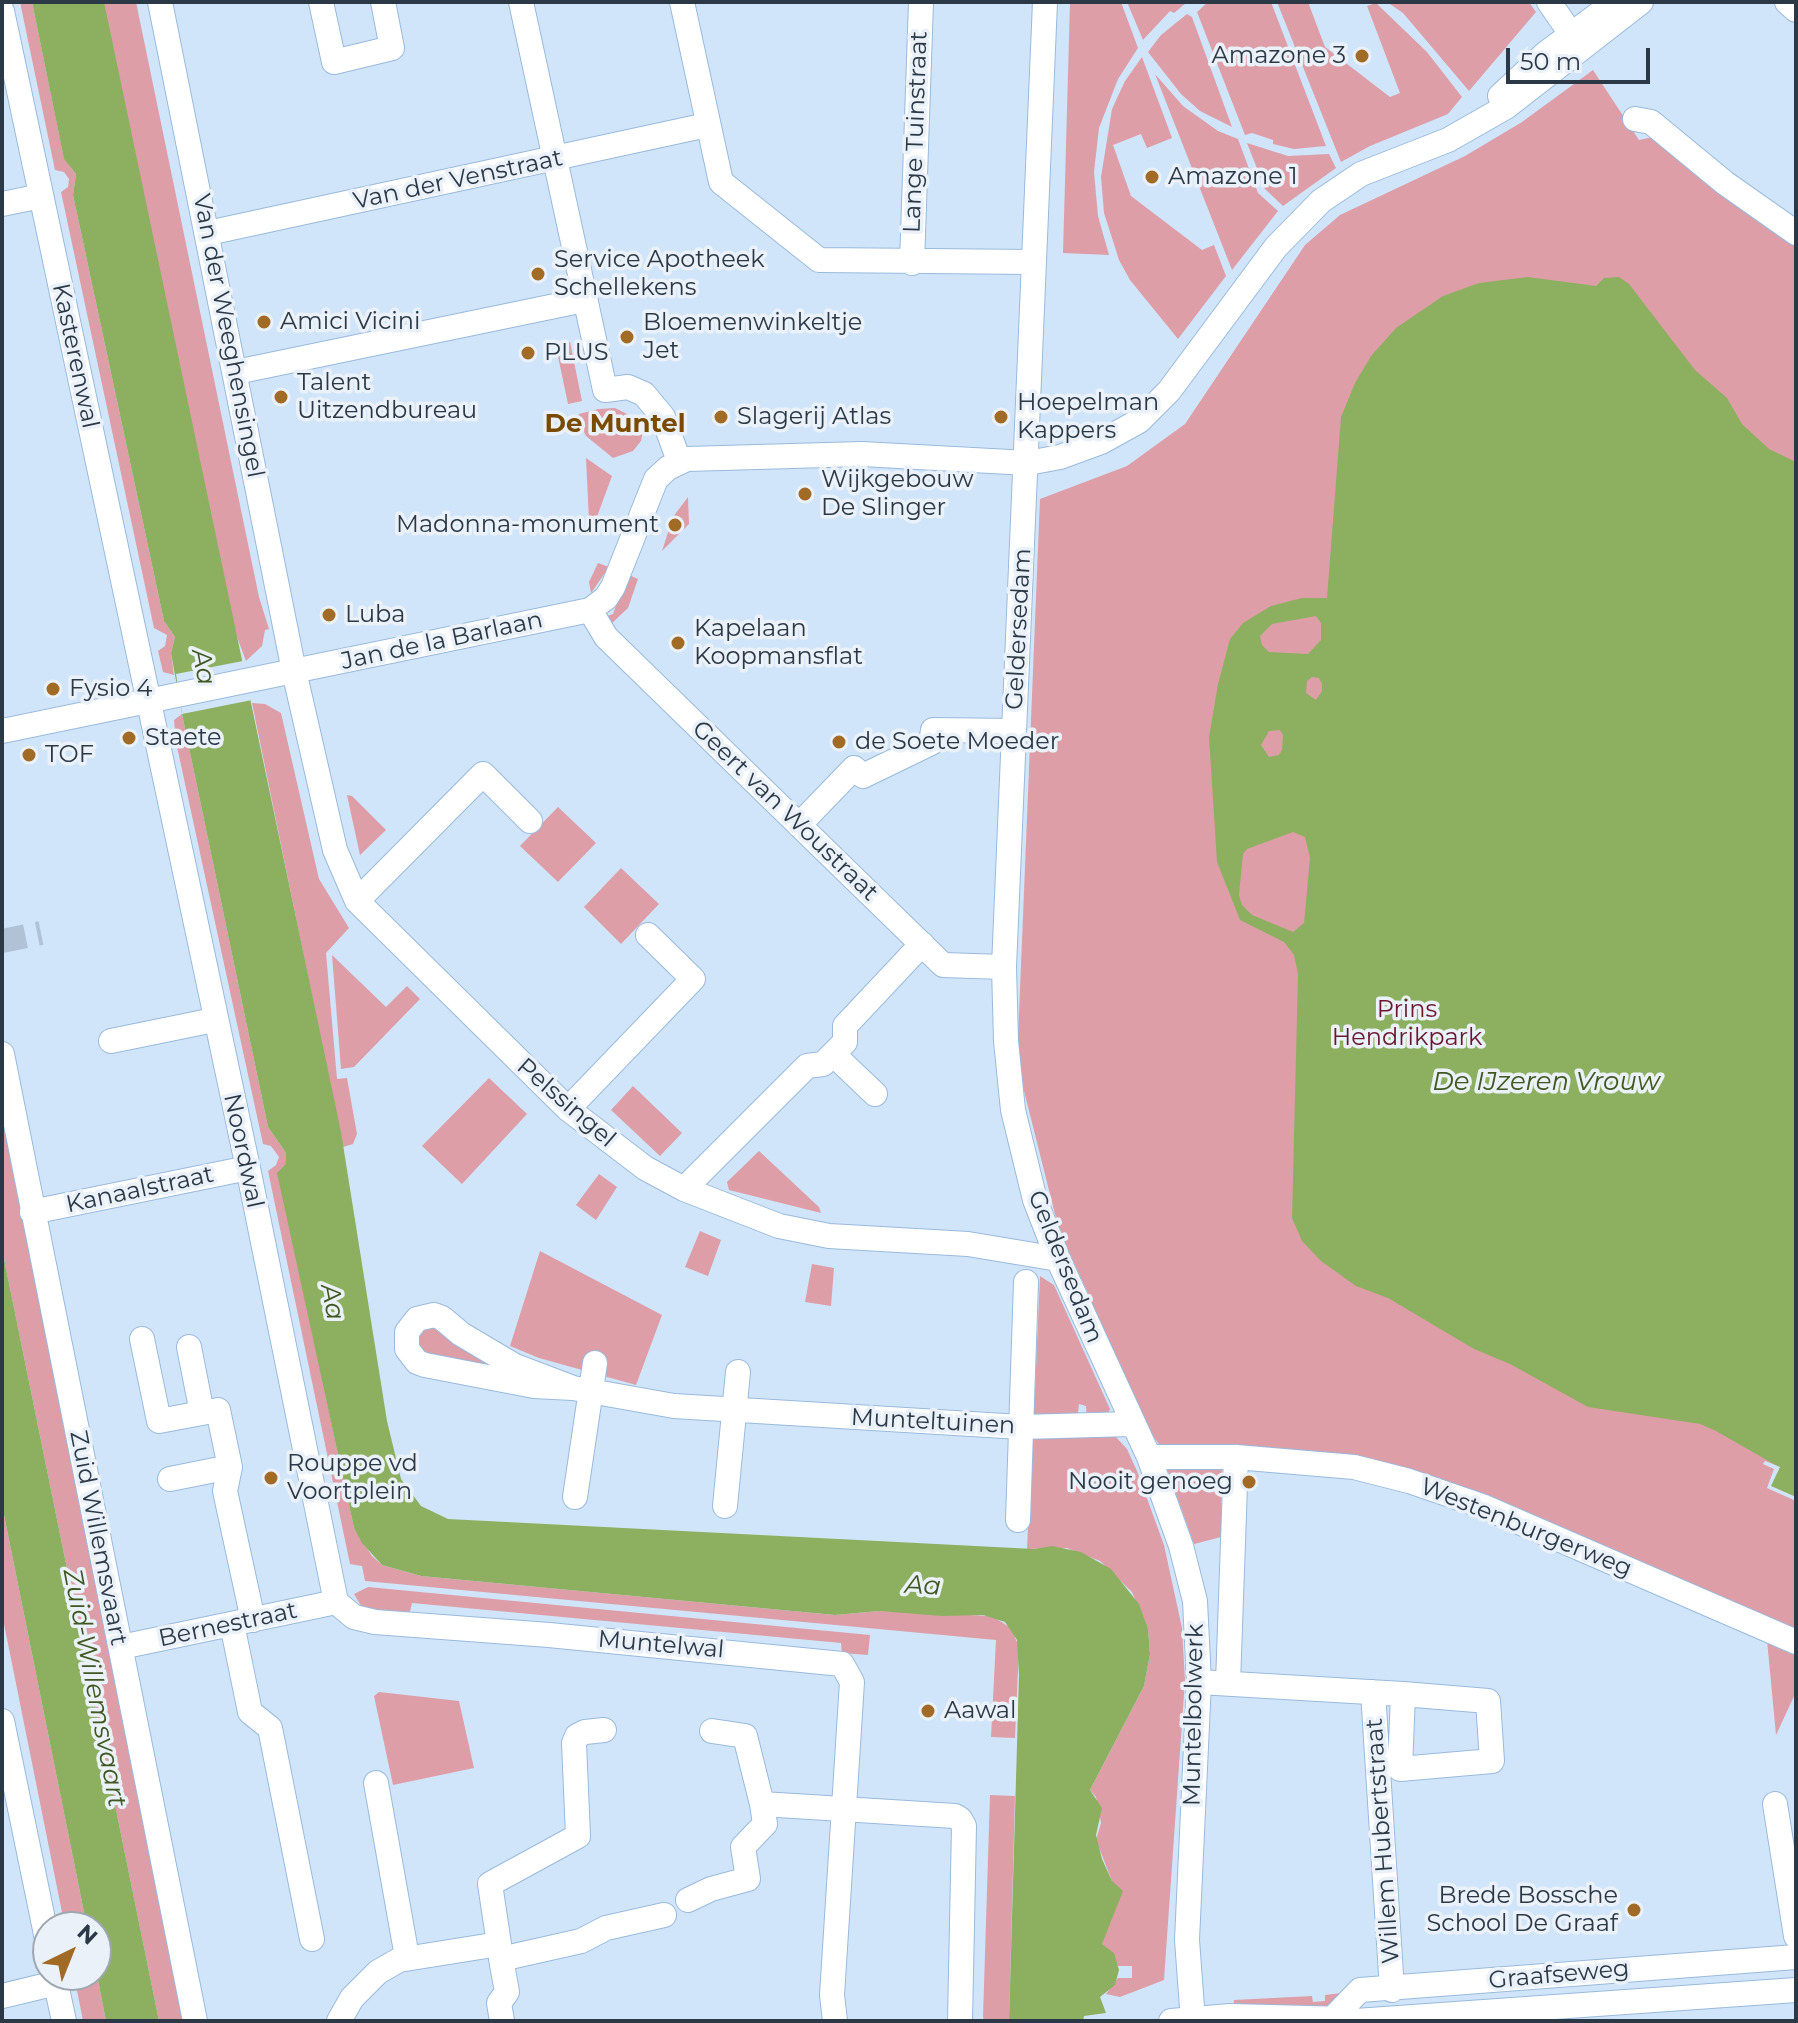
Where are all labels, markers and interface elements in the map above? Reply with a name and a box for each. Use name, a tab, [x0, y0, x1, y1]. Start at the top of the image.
street label: Lange Tuinstraat	[898, 30, 934, 234]
scale bar	[1510, 32, 1654, 82]
place label: Amazone 3	[1212, 42, 1346, 70]
marker: Amazone 3	[1353, 47, 1371, 65]
text: 50 m	[1520, 47, 1581, 76]
street label: Van der Venstraat	[351, 144, 565, 216]
place label: Amazone 1	[1168, 163, 1298, 191]
marker: Amazone 1	[1143, 168, 1161, 186]
street label: Van der Weeghensingel	[186, 192, 270, 480]
place label: Service Apotheek Schellekens	[554, 246, 765, 302]
marker: Service Apotheek Schellekens	[529, 265, 547, 283]
street label: Kasterenwal	[46, 281, 104, 431]
place label: Amici Vicini	[280, 308, 420, 336]
place label: Bloemenwinkeltje Jet	[643, 309, 862, 365]
marker: Amici Vicini	[255, 313, 273, 331]
marker: Bloemenwinkeltje Jet	[618, 328, 636, 346]
place label: PLUS	[544, 339, 609, 367]
marker: PLUS	[519, 344, 537, 362]
place label: Talent Uitzendbureau	[297, 369, 477, 425]
marker: Talent Uitzendbureau	[272, 388, 290, 406]
place label: Hoepelman Kappers	[1017, 389, 1159, 445]
place label: Slagerij Atlas	[737, 403, 891, 431]
district label: De Muntel	[544, 408, 686, 440]
marker: Slagerij Atlas	[712, 408, 730, 426]
marker: Hoepelman Kappers	[992, 408, 1010, 426]
place label: Wijkgebouw De Slinger	[821, 466, 974, 522]
marker: Wijkgebouw De Slinger	[796, 485, 814, 503]
place label: Madonna-monument	[396, 511, 659, 539]
marker: Madonna-monument	[666, 516, 684, 534]
street label: Geldersedam	[1000, 547, 1038, 711]
place label: Luba	[345, 601, 405, 629]
marker: Luba	[320, 606, 338, 624]
street label: Jan de la Barlaan	[339, 606, 545, 676]
place label: Kapelaan Koopmansflat	[694, 615, 863, 671]
marker: Kapelaan Koopmansflat	[669, 634, 687, 652]
water label: Aa	[184, 646, 222, 688]
place label: Fysio 4	[69, 675, 152, 703]
marker: Fysio 4	[44, 680, 62, 698]
street label: Geert van Woustraat	[686, 715, 884, 907]
place label: Staete	[145, 724, 221, 752]
place label: de Soete Moeder	[855, 728, 1059, 756]
marker: Staete	[120, 729, 138, 747]
marker: de Soete Moeder	[830, 733, 848, 751]
place label: TOF	[45, 741, 94, 769]
marker: TOF	[20, 746, 38, 764]
park label: Prins Hendrikpark	[1332, 996, 1482, 1052]
street label: Pelssingel	[511, 1052, 621, 1154]
water label: De IJzeren Vrouw	[1432, 1066, 1660, 1098]
street label: Noordwal	[217, 1091, 269, 1211]
street label: Kanaalstraat	[64, 1160, 216, 1220]
street label: Geldersedam	[1021, 1187, 1109, 1347]
water label: Aa	[313, 1281, 351, 1323]
street label: Munteltuinen	[850, 1403, 1016, 1441]
street label: Zuid Willemsvaart	[63, 1428, 133, 1648]
place label: Rouppe vd Voortplein	[287, 1450, 418, 1506]
place label: Nooit genoeg	[1068, 1468, 1233, 1496]
marker: Rouppe vd Voortplein	[262, 1469, 280, 1487]
street label: Westenburgerweg	[1416, 1472, 1636, 1584]
marker: Nooit genoeg	[1240, 1473, 1258, 1491]
water label: Zuid-Willemsvaart	[56, 1566, 132, 1810]
water label: Aa	[904, 1569, 942, 1603]
street label: Bernestraat	[156, 1596, 300, 1654]
street label: Muntelbolwerk	[1178, 1624, 1210, 1806]
street label: Muntelwal	[597, 1625, 725, 1665]
place label: Aawal	[944, 1697, 1016, 1725]
marker: Aawal	[919, 1702, 937, 1720]
street label: Willem Hubertstraat	[1360, 1717, 1406, 1965]
place label: Brede Bossche School De Graaf	[1427, 1882, 1618, 1938]
marker: Brede Bossche School De Graaf	[1625, 1901, 1643, 1919]
north arrow	[32, 1911, 112, 1991]
text: N	[72, 1919, 103, 1950]
street label: Graafseweg	[1487, 1954, 1631, 1996]

